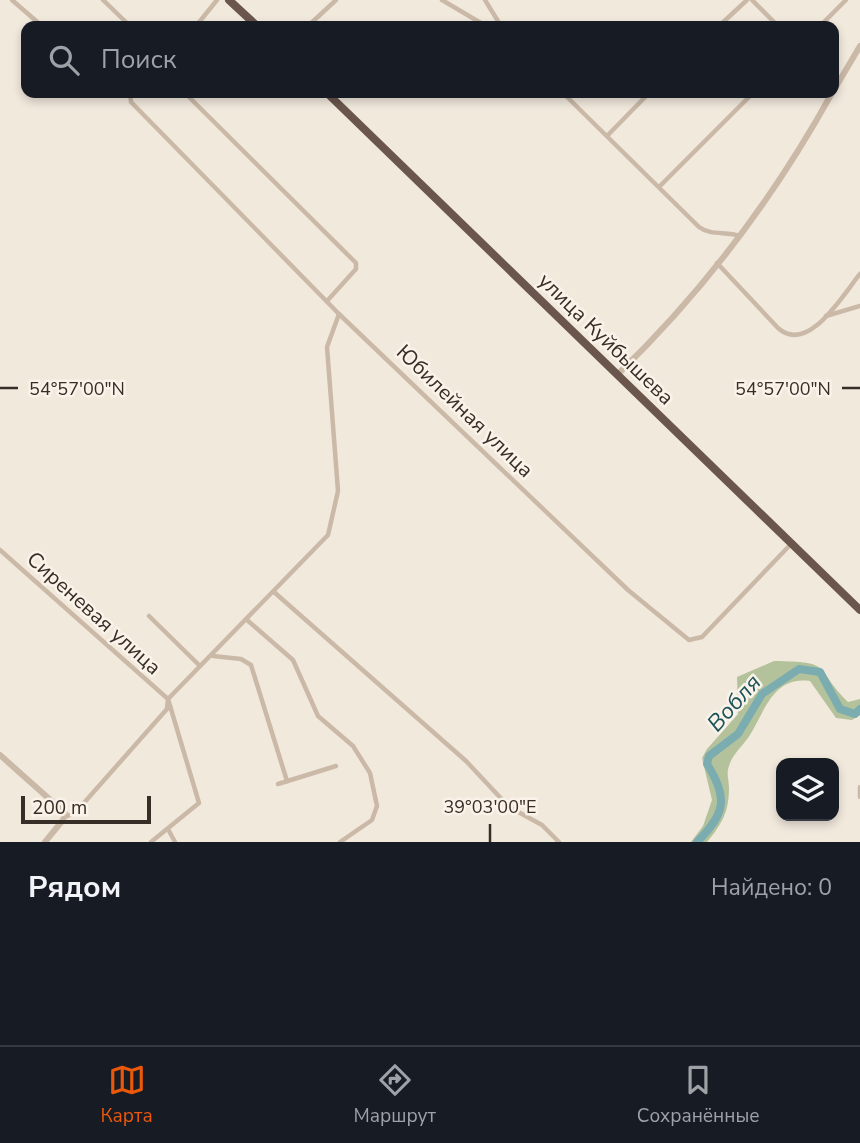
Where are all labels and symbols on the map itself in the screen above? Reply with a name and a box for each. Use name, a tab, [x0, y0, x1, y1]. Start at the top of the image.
street label: улица Куйбышева	[532, 267, 680, 411]
street label: Юбилейная улица	[391, 338, 539, 484]
text: 54°57'00"N	[29, 377, 125, 401]
text: 54°57'00"N	[735, 377, 831, 401]
street label: Сиреневая улица	[21, 545, 167, 681]
water label: Вобля	[700, 668, 768, 738]
scale bar	[21, 793, 150, 825]
text: 39°03'00"E	[444, 795, 537, 819]

